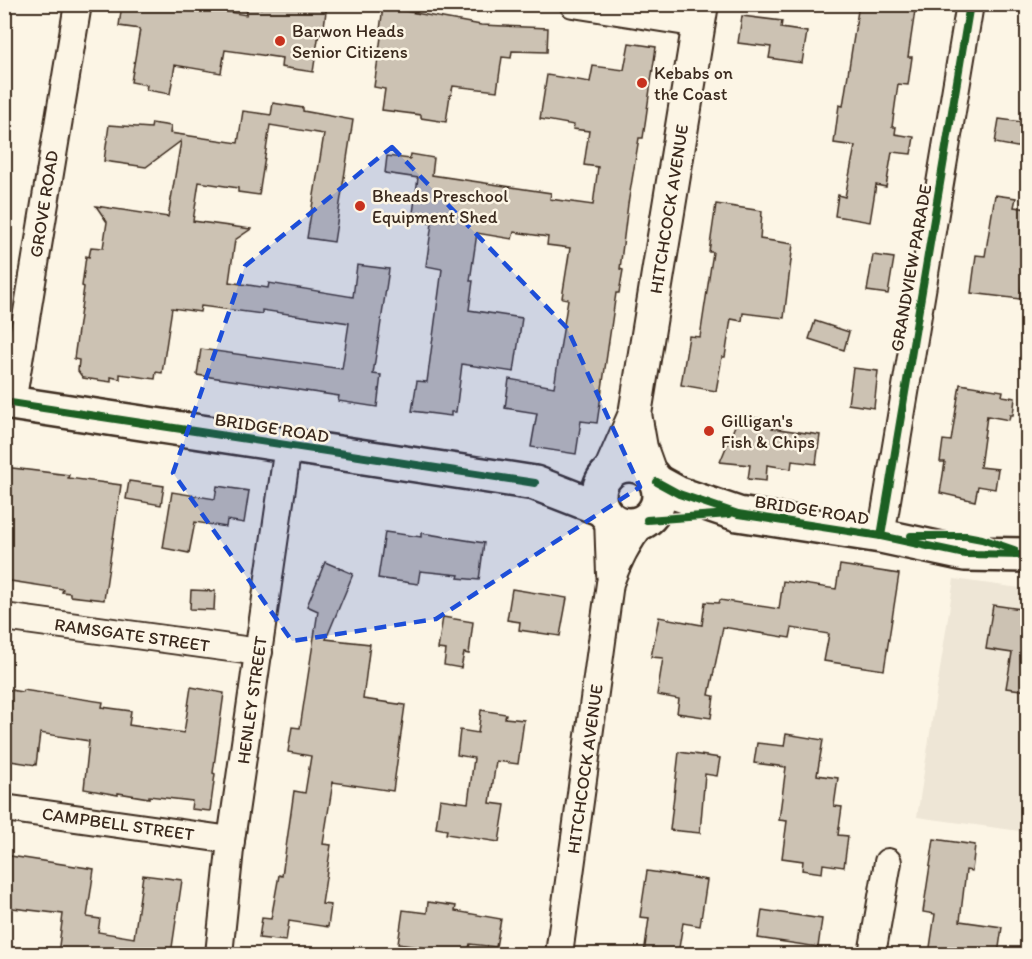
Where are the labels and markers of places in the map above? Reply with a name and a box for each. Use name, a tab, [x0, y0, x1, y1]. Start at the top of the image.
place label: Barwon Heads Senior Citizens	[292, 20, 408, 63]
marker: Barwon Heads Senior Citizens	[273, 34, 287, 48]
place label: Kebabs on the Coast	[654, 62, 733, 105]
marker: Kebabs on the Coast	[635, 76, 649, 90]
place label: Bheads Preschool Equipment Shed	[372, 185, 508, 228]
marker: Bheads Preschool Equipment Shed	[353, 199, 367, 213]
place label: Gilligan's Fish & Chips	[721, 410, 815, 453]
marker: Gilligan's Fish & Chips	[702, 424, 716, 438]

